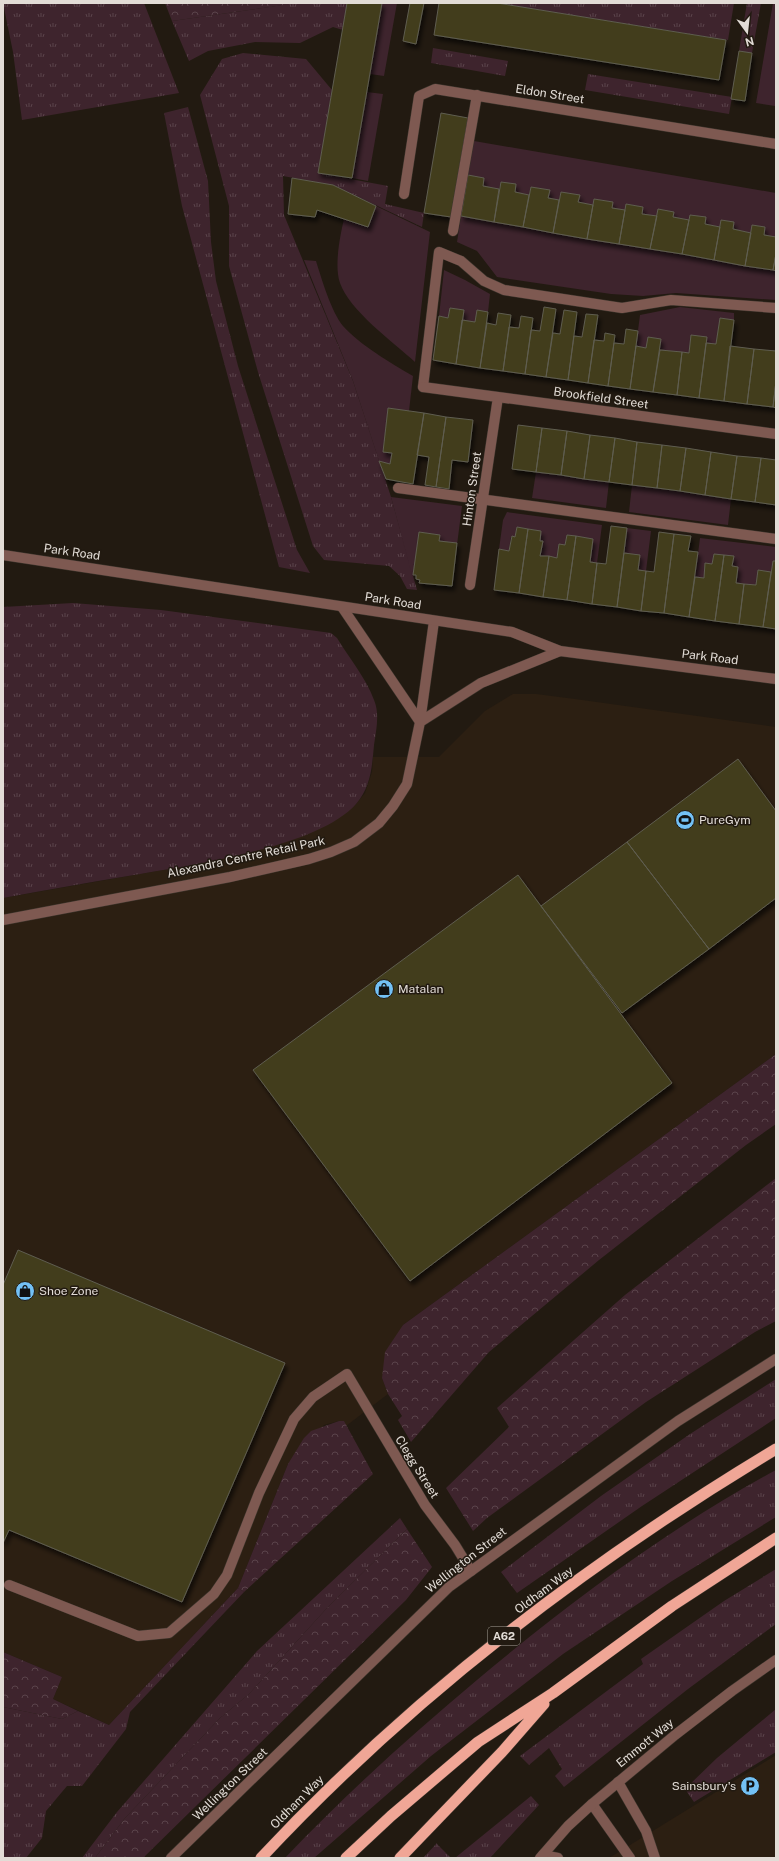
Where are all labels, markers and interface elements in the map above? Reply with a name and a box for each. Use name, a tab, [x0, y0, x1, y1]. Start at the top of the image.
north arrow	[727, 12, 767, 52]
text: N	[744, 35, 755, 49]
street label: Eldon Street	[515, 82, 586, 106]
street label: Brookfield Street	[553, 384, 650, 412]
street label: Hinton Street	[460, 451, 484, 527]
street label: Park Road	[43, 541, 101, 563]
street label: Park Road	[364, 590, 422, 612]
street label: Park Road	[681, 647, 739, 667]
sports icon: PureGym	[674, 809, 696, 831]
place label: PureGym	[699, 813, 751, 827]
street label: Alexandra Centre Retail Park	[166, 833, 326, 881]
shop icon: Matalan	[373, 978, 395, 1000]
place label: Matalan	[398, 982, 443, 996]
shop icon: Shoe Zone	[14, 1280, 36, 1302]
place label: Shoe Zone	[39, 1284, 99, 1298]
street label: Clegg Street	[392, 1433, 442, 1501]
street label: Wellington Street	[423, 1524, 509, 1596]
street label: Oldham Way	[512, 1563, 576, 1617]
road number: A62	[488, 1627, 520, 1645]
street label: Emmott Way	[614, 1715, 677, 1770]
street label: Wellington Street	[190, 1745, 270, 1823]
street label: Oldham Way	[267, 1772, 327, 1832]
parking icon: Sainsbury's	[739, 1775, 761, 1797]
place label: Sainsbury's	[672, 1779, 736, 1793]

